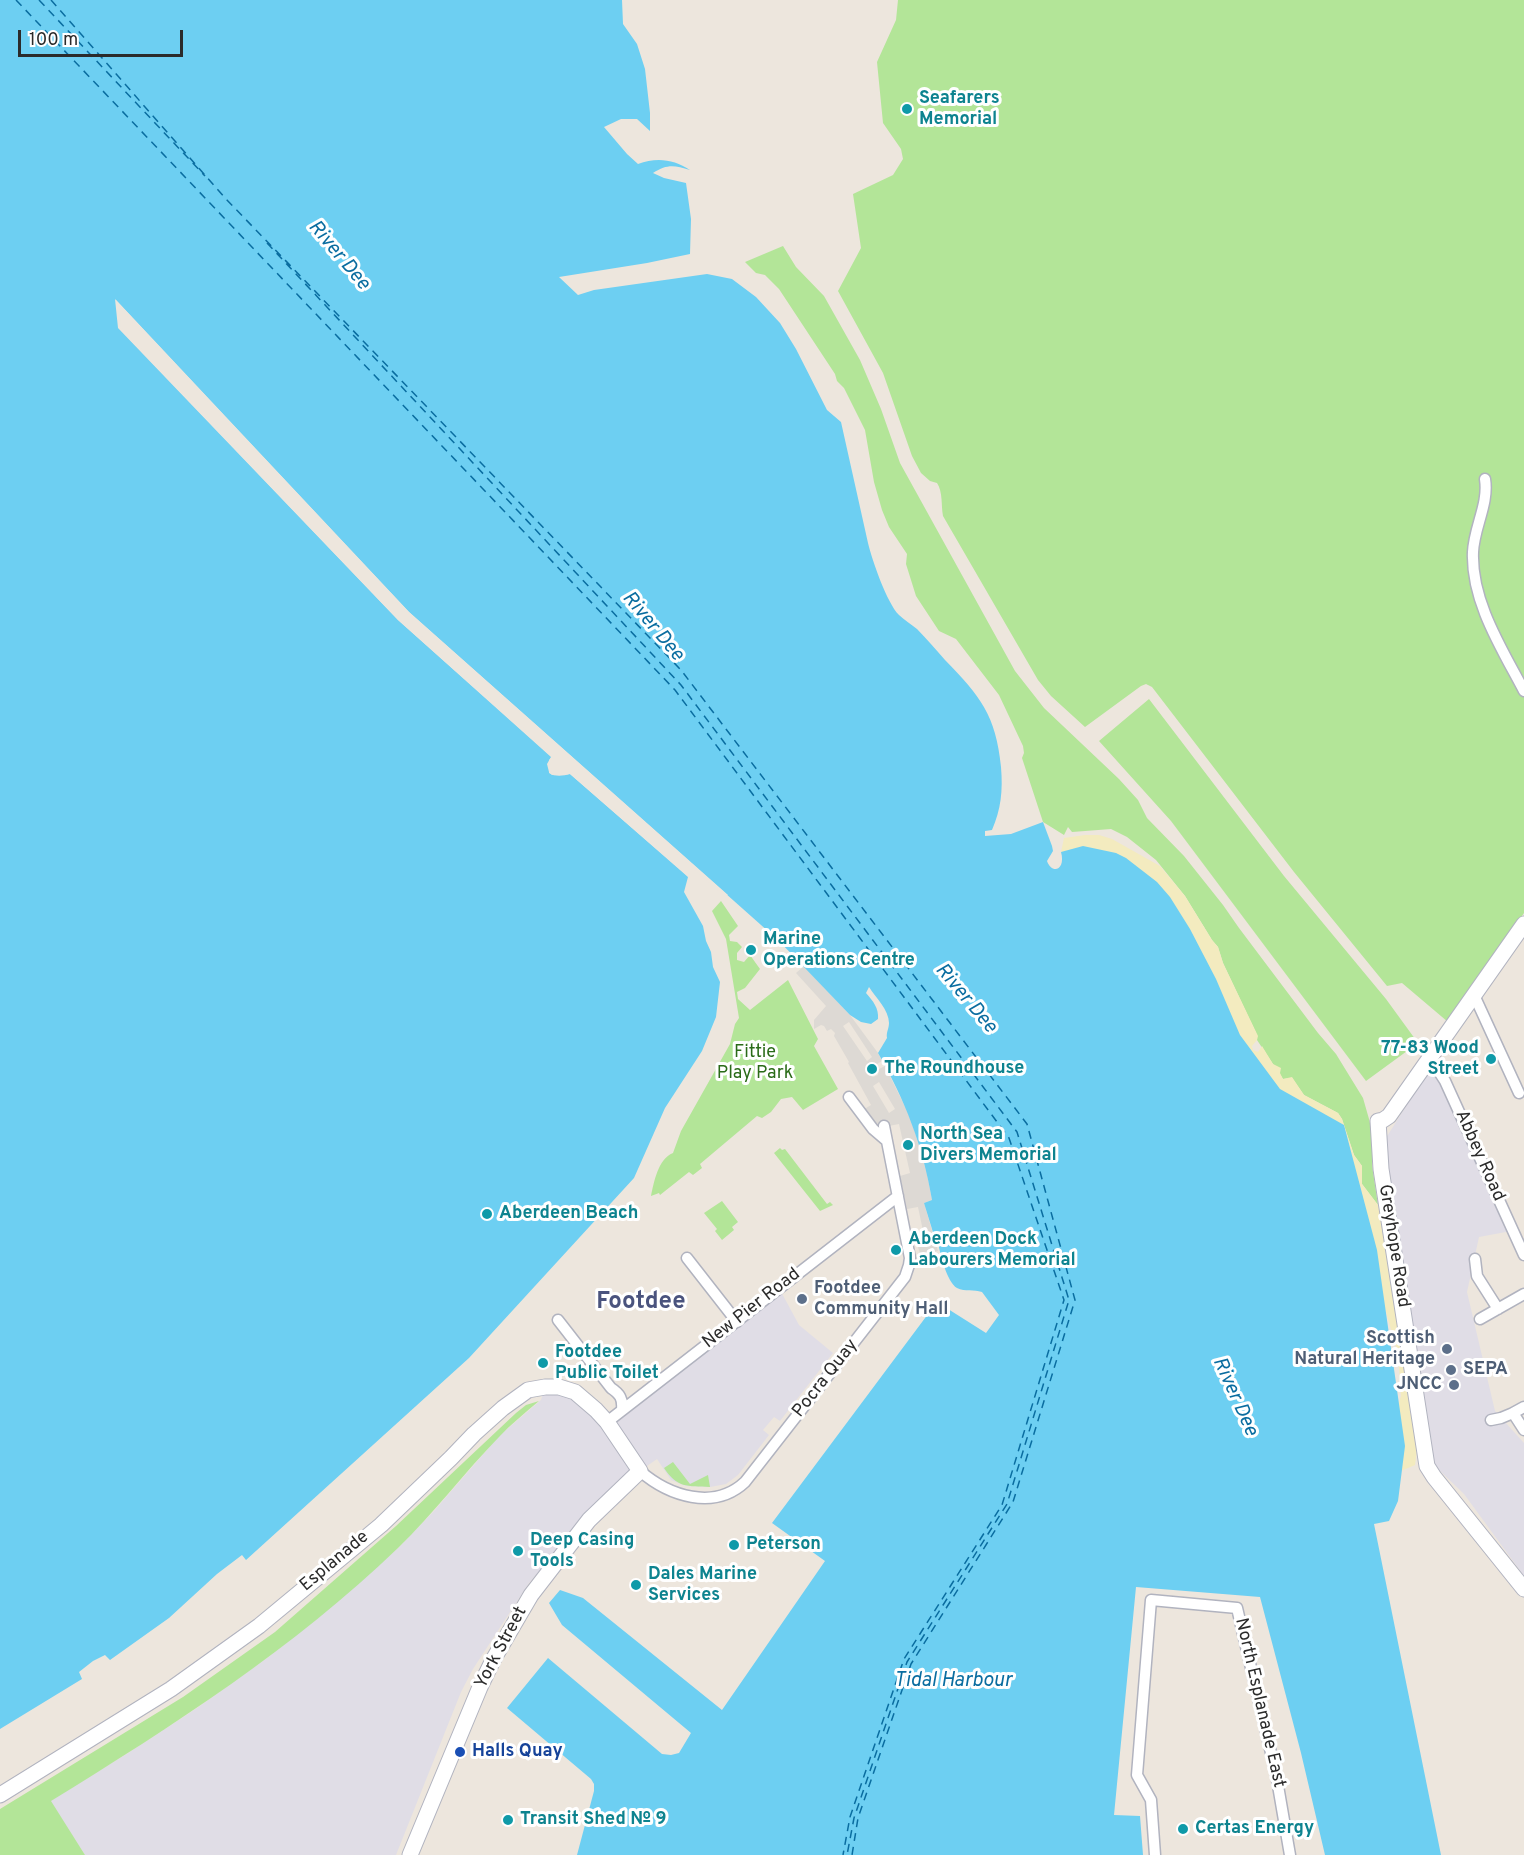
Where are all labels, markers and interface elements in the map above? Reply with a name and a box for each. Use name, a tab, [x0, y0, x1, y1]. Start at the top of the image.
scale bar	[21, 18, 186, 56]
text: 100 m	[29, 29, 78, 52]
place label: Seafarers Memorial	[919, 88, 1000, 130]
marker: Seafarers Memorial	[900, 102, 914, 116]
water label: River Dee	[302, 216, 374, 296]
water label: River Dee	[616, 587, 688, 667]
place label: Marine Operations Centre	[763, 929, 915, 972]
marker: Marine Operations Centre	[744, 943, 758, 957]
water label: River Dee	[929, 959, 1001, 1039]
place label: 77-83 Wood Street	[1381, 1038, 1479, 1080]
park label: Fittie Play Park	[717, 1042, 793, 1084]
marker: 77-83 Wood Street	[1484, 1052, 1498, 1066]
place label: The Roundhouse	[884, 1058, 1024, 1080]
marker: The Roundhouse	[865, 1062, 879, 1076]
street label: Abbey Road	[1449, 1107, 1509, 1205]
place label: North Sea Divers Memorial	[920, 1124, 1057, 1166]
marker: North Sea Divers Memorial	[901, 1138, 915, 1152]
street label: Greyhope Road	[1373, 1183, 1413, 1309]
place label: Aberdeen Beach	[499, 1203, 638, 1225]
marker: Aberdeen Beach	[480, 1207, 494, 1221]
place label: Aberdeen Dock Labourers Memorial	[908, 1229, 1076, 1272]
marker: Aberdeen Dock Labourers Memorial	[889, 1243, 903, 1257]
street label: New Pier Road	[699, 1264, 805, 1354]
place label: Footdee Community Hall	[814, 1278, 948, 1320]
district label: Footdee	[596, 1289, 686, 1317]
marker: Footdee Community Hall	[795, 1292, 809, 1306]
place label: Scottish Natural Heritage	[1294, 1328, 1435, 1370]
street label: Pocra Quay	[789, 1336, 863, 1422]
place label: Footdee Public Toilet	[555, 1342, 659, 1384]
marker: Scottish Natural Heritage	[1440, 1342, 1454, 1356]
water label: River Dee	[1206, 1354, 1262, 1440]
marker: Footdee Public Toilet	[536, 1356, 550, 1370]
place label: SEPA	[1463, 1359, 1508, 1381]
marker: SEPA	[1444, 1363, 1458, 1377]
place label: JNCC	[1396, 1374, 1442, 1396]
marker: JNCC	[1447, 1378, 1461, 1392]
street label: Esplanade	[296, 1527, 374, 1597]
place label: Deep Casing Tools	[530, 1530, 634, 1572]
place label: Peterson	[746, 1534, 821, 1556]
marker: Peterson	[727, 1538, 741, 1552]
marker: Deep Casing Tools	[511, 1544, 525, 1558]
place label: Dales Marine Services	[648, 1564, 757, 1606]
marker: Dales Marine Services	[629, 1578, 643, 1592]
street label: York Street	[471, 1603, 533, 1693]
street label: North Esplanade East	[1229, 1616, 1289, 1790]
water label: Tidal Harbour	[894, 1670, 1012, 1694]
place label: Halls Quay	[472, 1741, 563, 1763]
marker: Halls Quay	[453, 1745, 467, 1759]
place label: Transit Shed № 9	[520, 1809, 667, 1831]
marker: Transit Shed № 9	[501, 1813, 515, 1827]
place label: Certas Energy	[1195, 1818, 1314, 1840]
marker: Certas Energy	[1176, 1822, 1190, 1836]

